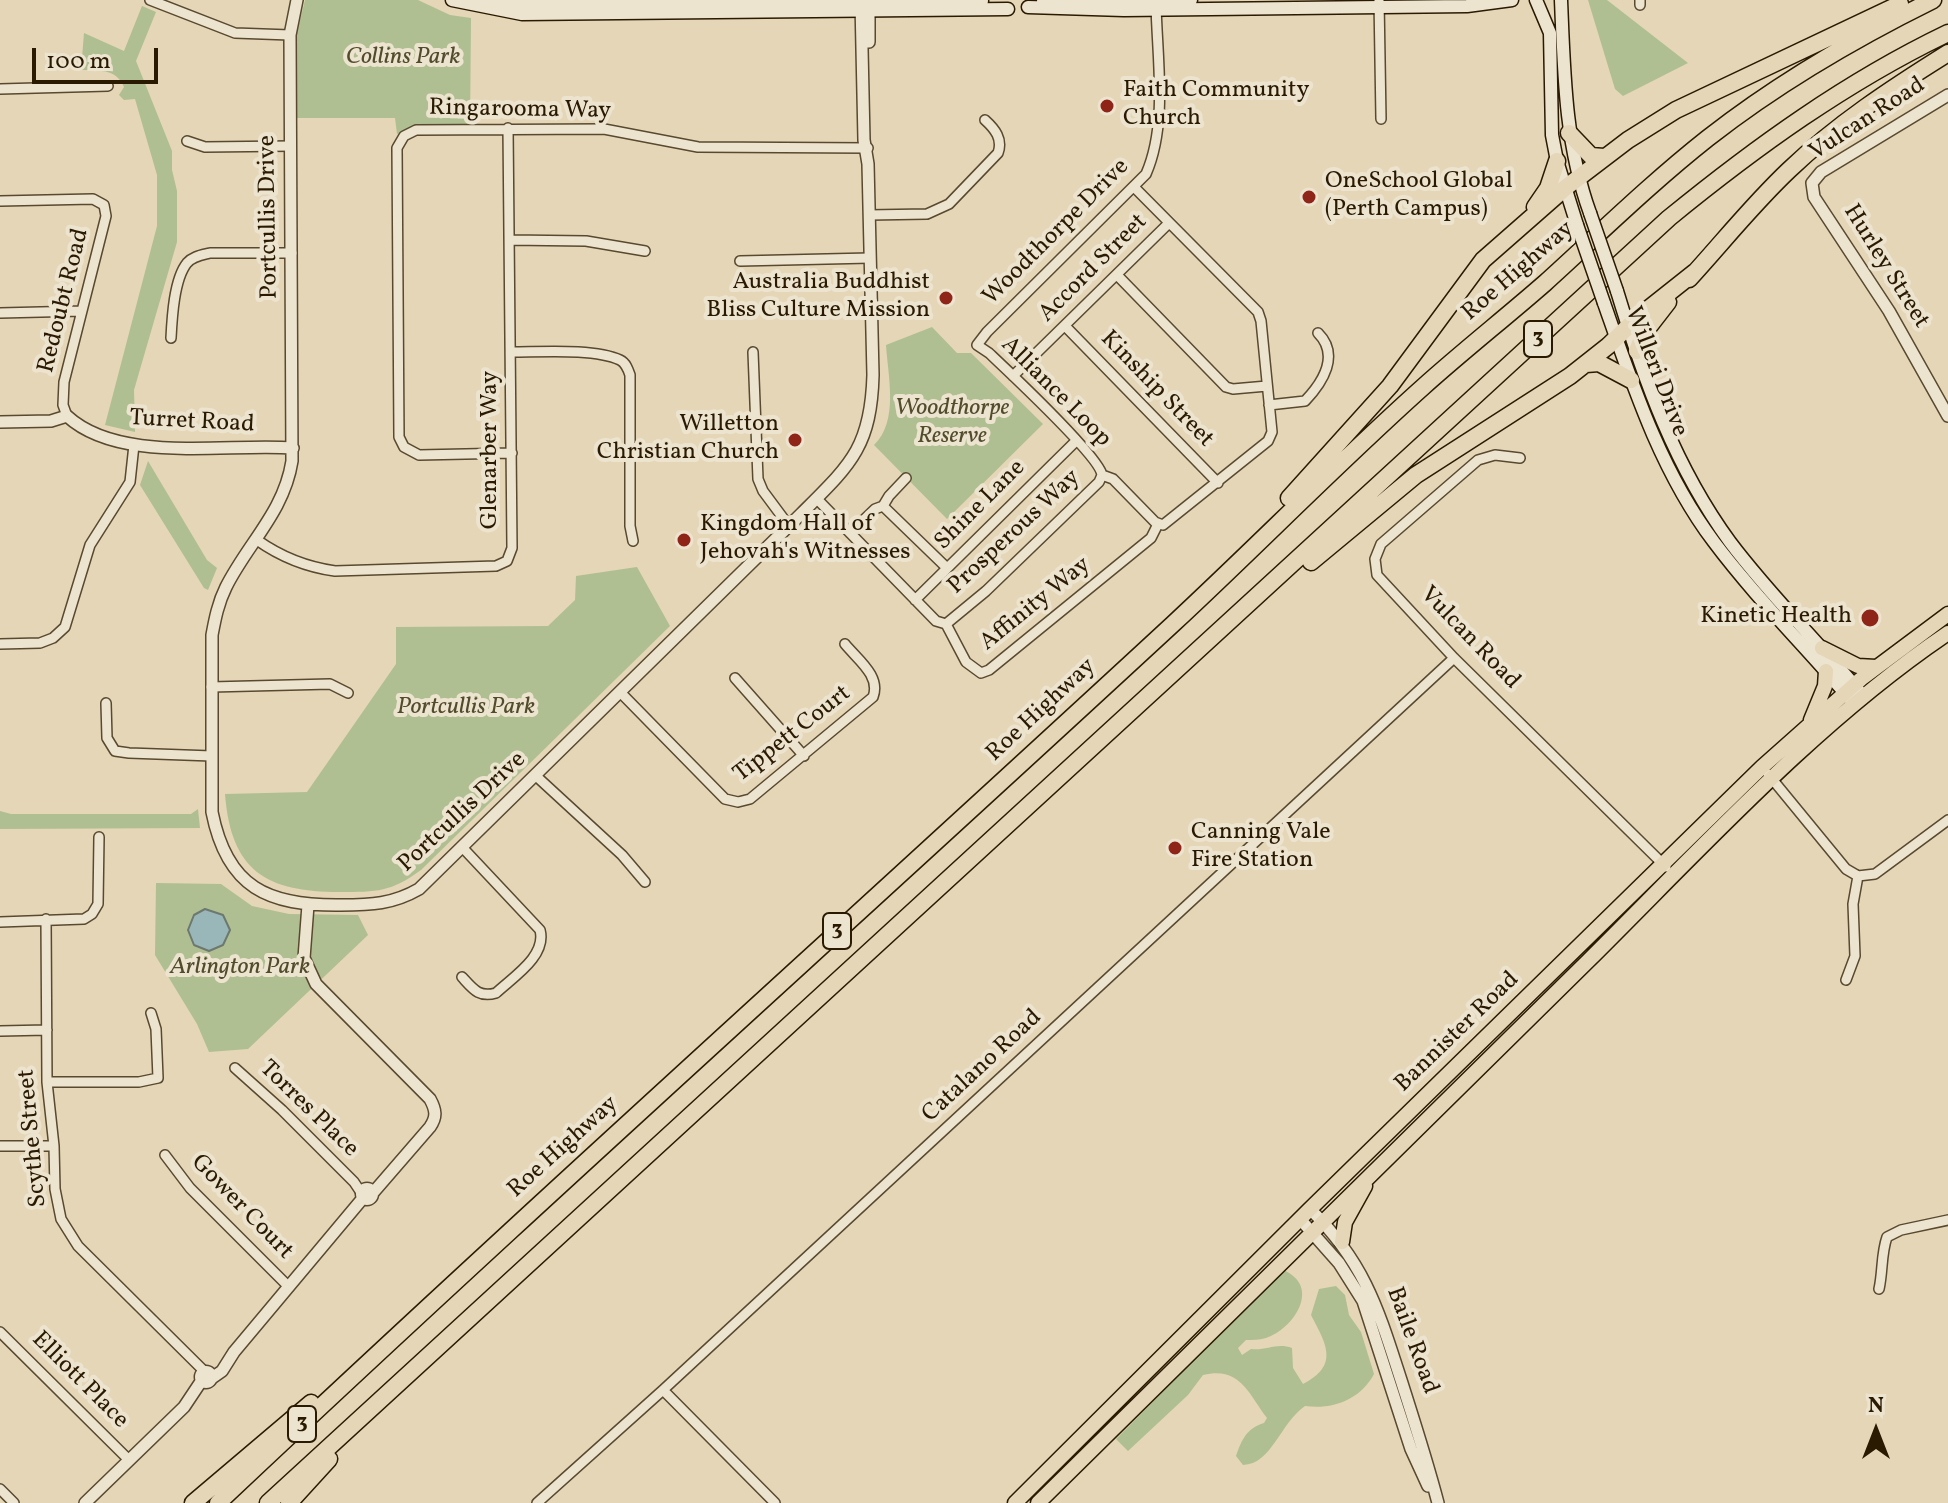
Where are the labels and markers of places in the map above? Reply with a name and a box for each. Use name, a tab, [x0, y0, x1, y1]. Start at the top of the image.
place label: Faith Community Church	[1123, 78, 1309, 134]
marker: Faith Community Church	[1098, 97, 1116, 115]
place label: OneSchool Global (Perth Campus)	[1325, 169, 1513, 225]
marker: OneSchool Global (Perth Campus)	[1300, 188, 1318, 206]
place label: Australia Buddhist Bliss Culture Mission	[706, 270, 930, 326]
marker: Australia Buddhist Bliss Culture Mission	[937, 289, 955, 307]
place label: Willetton Christian Church	[597, 412, 779, 468]
marker: Willetton Christian Church	[786, 431, 804, 449]
place label: Kingdom Hall of Jehovah's Witnesses	[700, 512, 911, 568]
marker: Kingdom Hall of Jehovah's Witnesses	[675, 531, 693, 549]
place label: Kinetic Health	[1700, 604, 1852, 632]
marker: Kinetic Health	[1859, 607, 1881, 629]
place label: Canning Vale Fire Station	[1191, 820, 1331, 876]
marker: Canning Vale Fire Station	[1166, 839, 1184, 857]

